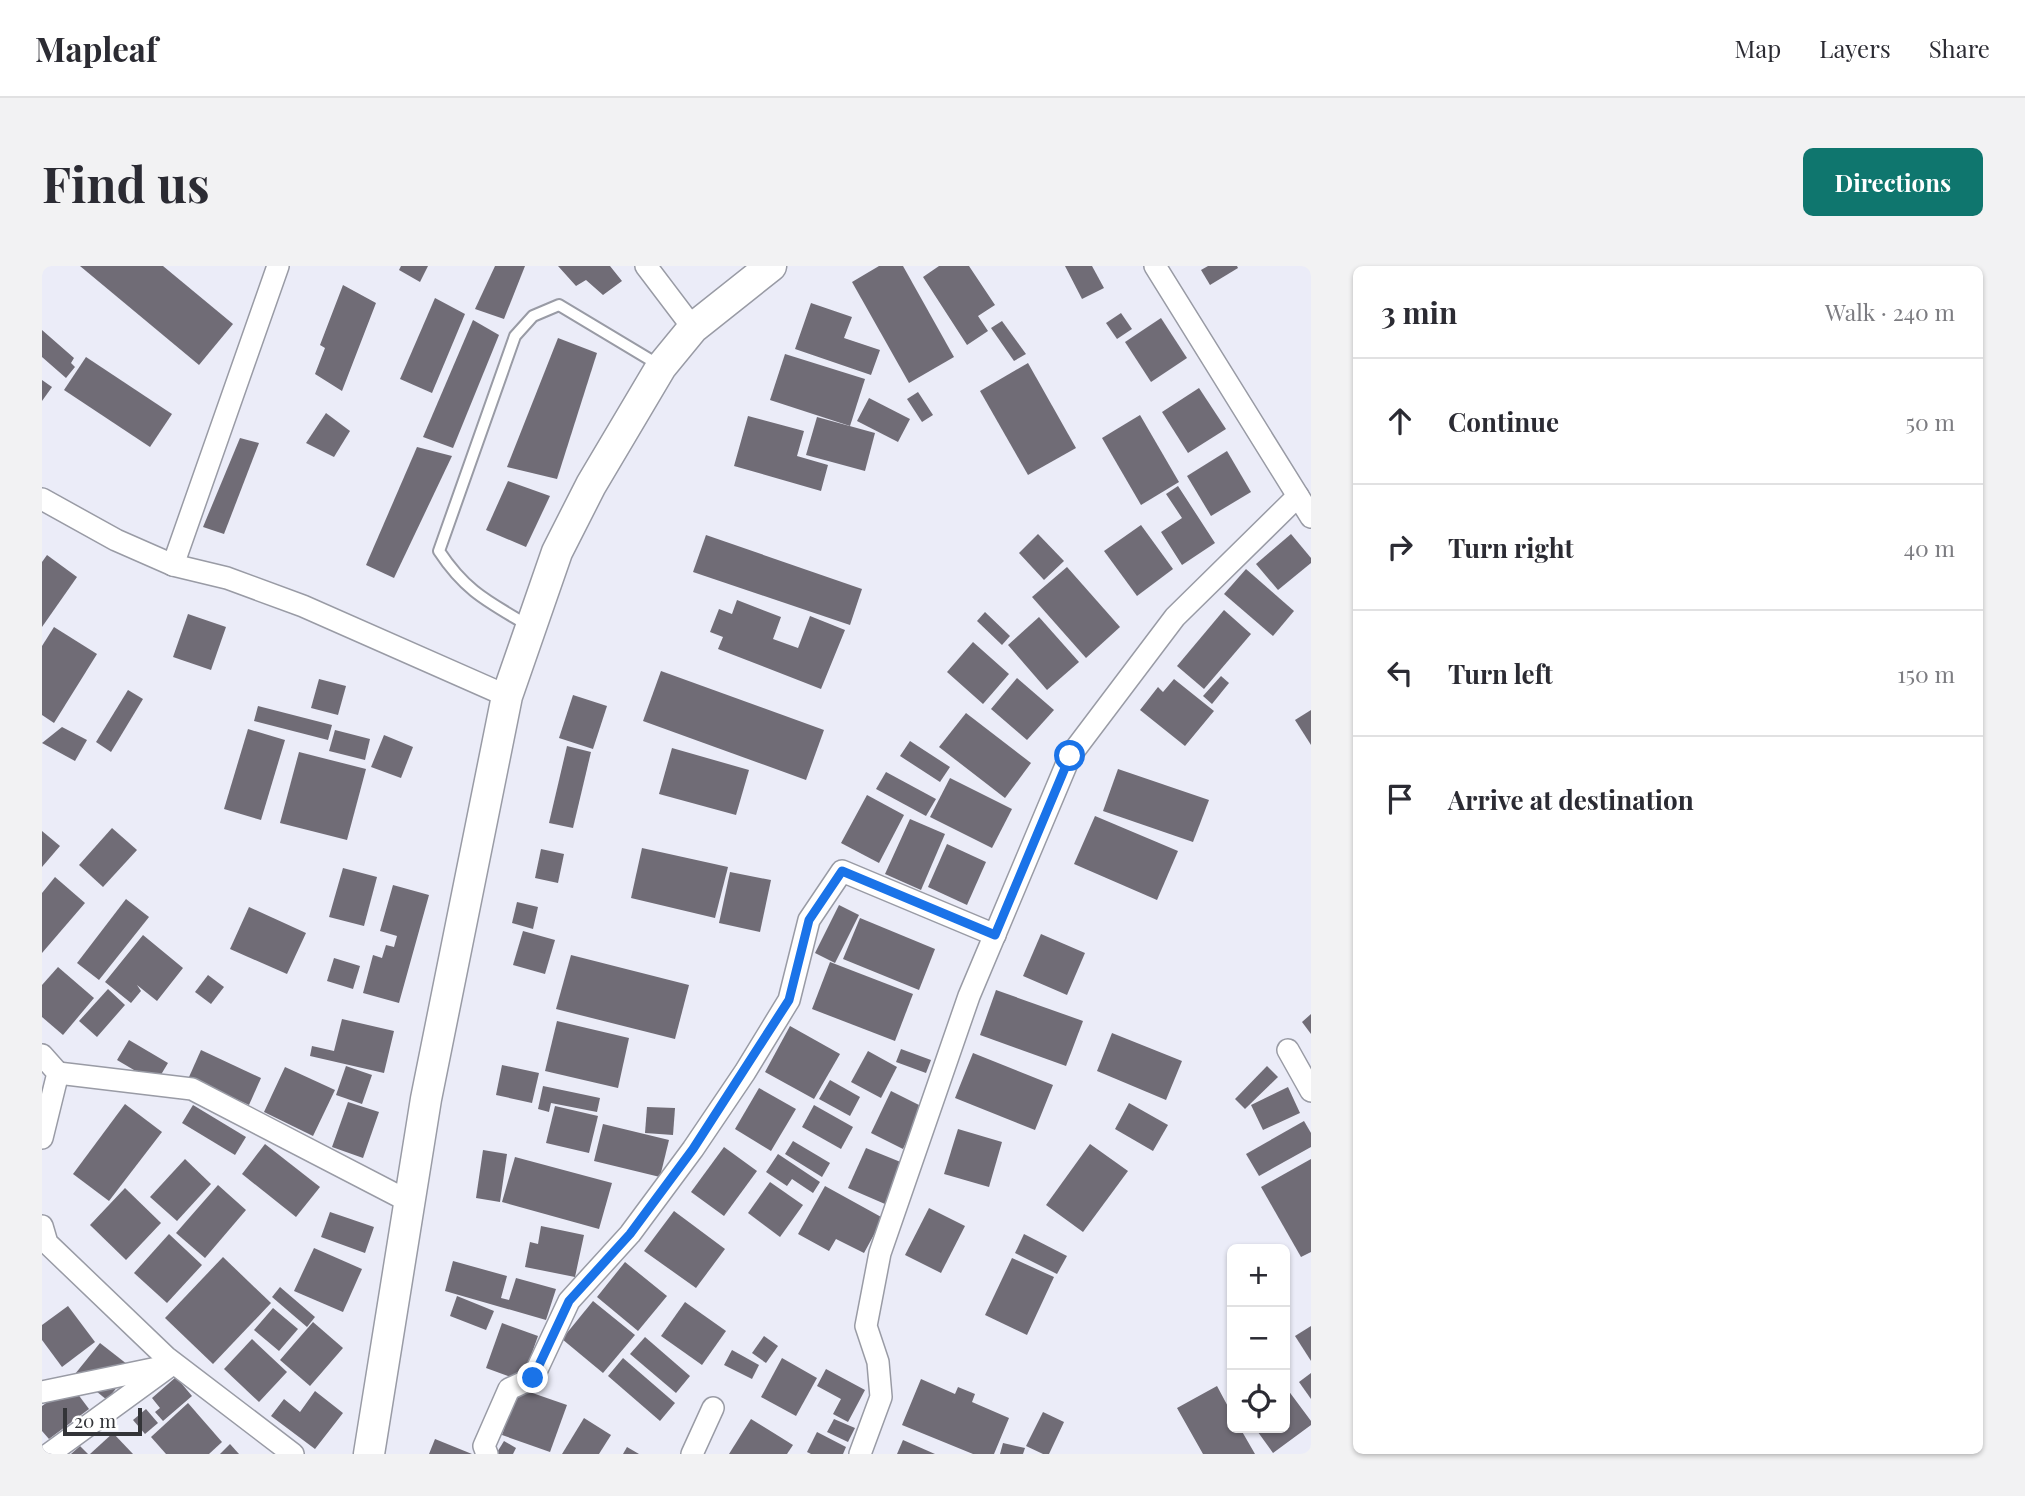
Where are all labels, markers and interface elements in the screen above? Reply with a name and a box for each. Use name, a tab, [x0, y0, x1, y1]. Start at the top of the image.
text: Mapleaf	[35, 26, 158, 70]
text: Map	[1735, 32, 1781, 64]
text: Layers	[1819, 32, 1891, 64]
text: Share	[1929, 32, 1990, 64]
button: Directions	[1803, 148, 1983, 216]
text: Find us	[42, 150, 210, 215]
text: 3 min	[1381, 292, 1457, 332]
text: Walk · 240 m	[1825, 296, 1955, 327]
icon: ahead	[1381, 402, 1419, 440]
text: Continue	[1448, 404, 1559, 439]
text: 50 m	[1906, 406, 1955, 437]
icon: right	[1381, 528, 1419, 566]
text: Turn right	[1448, 530, 1574, 565]
text: 40 m	[1904, 532, 1955, 563]
icon: left	[1381, 654, 1419, 692]
text: Turn left	[1448, 656, 1553, 691]
text: 150 m	[1897, 658, 1955, 689]
route start	[1054, 740, 1085, 771]
icon: arrive	[1381, 780, 1419, 818]
text: Arrive at destination	[1448, 782, 1694, 817]
map controls	[1227, 1244, 1290, 1433]
button: +	[1227, 1244, 1290, 1307]
button: −	[1227, 1307, 1290, 1370]
route end	[517, 1362, 548, 1393]
button: locate	[1227, 1370, 1290, 1433]
scale bar	[63, 1405, 142, 1437]
text: 20 m	[74, 1407, 116, 1433]

